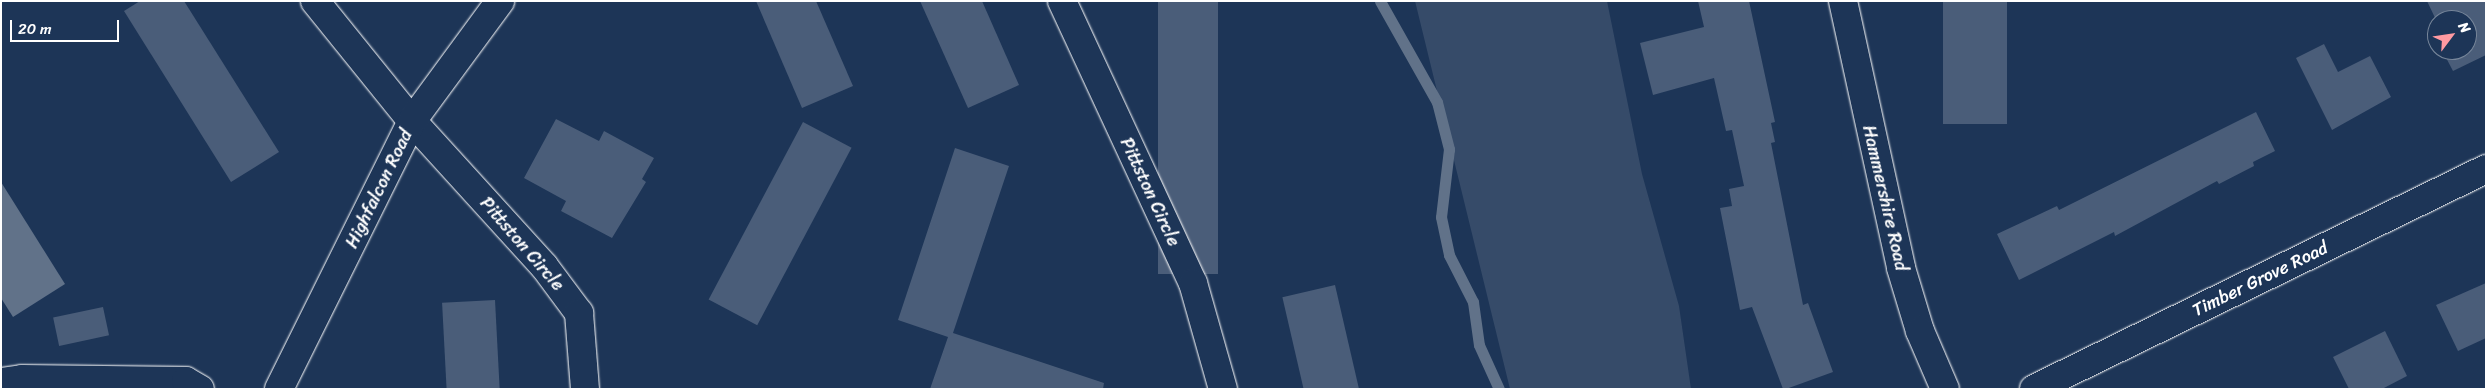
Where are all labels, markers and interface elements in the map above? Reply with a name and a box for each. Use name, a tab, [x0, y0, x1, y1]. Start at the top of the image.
scale bar	[12, 10, 121, 42]
north arrow	[2427, 10, 2477, 60]
text: 20 m	[18, 16, 52, 42]
text: N	[2451, 17, 2478, 38]
street label: Hammershire Road	[1858, 123, 1912, 273]
street label: Highfalcon Road	[341, 126, 417, 252]
street label: Pittston Circle	[1115, 134, 1185, 250]
street label: Pittston Circle	[475, 193, 569, 295]
street label: Timber Grove Road	[2189, 237, 2331, 321]

